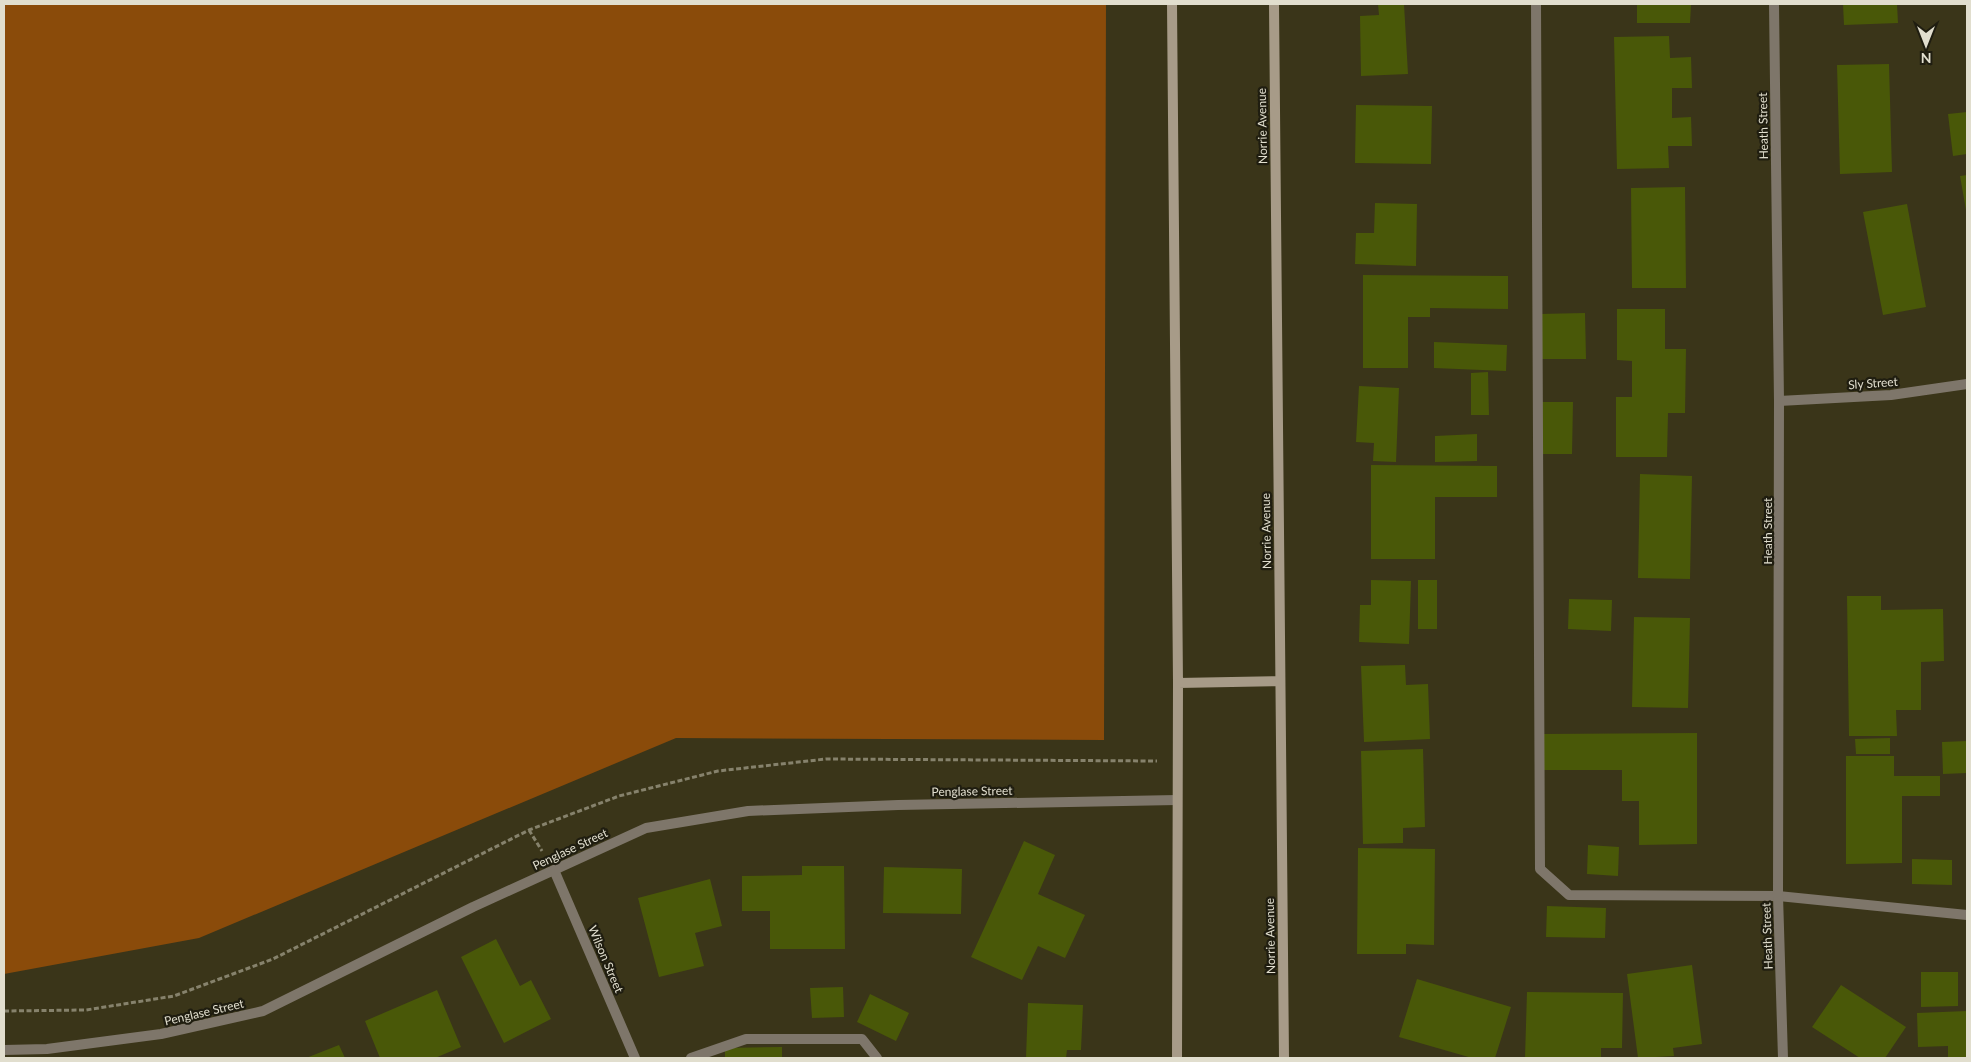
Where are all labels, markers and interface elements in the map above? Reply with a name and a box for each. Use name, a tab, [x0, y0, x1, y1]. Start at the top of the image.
north arrow	[1901, 20, 1951, 70]
text: N	[1921, 50, 1931, 67]
street label: Norrie Avenue	[1254, 88, 1270, 164]
street label: Heath Street	[1755, 92, 1771, 160]
street label: Sly Street	[1848, 374, 1899, 392]
street label: Norrie Avenue	[1258, 493, 1274, 569]
street label: Heath Street	[1760, 497, 1775, 564]
street label: Penglase Street	[931, 783, 1013, 799]
street label: Penglase Street	[530, 825, 611, 873]
street label: Norrie Avenue	[1262, 898, 1278, 974]
street label: Heath Street	[1758, 902, 1776, 970]
street label: Wilson Street	[585, 923, 627, 995]
street label: Penglase Street	[163, 995, 246, 1028]

